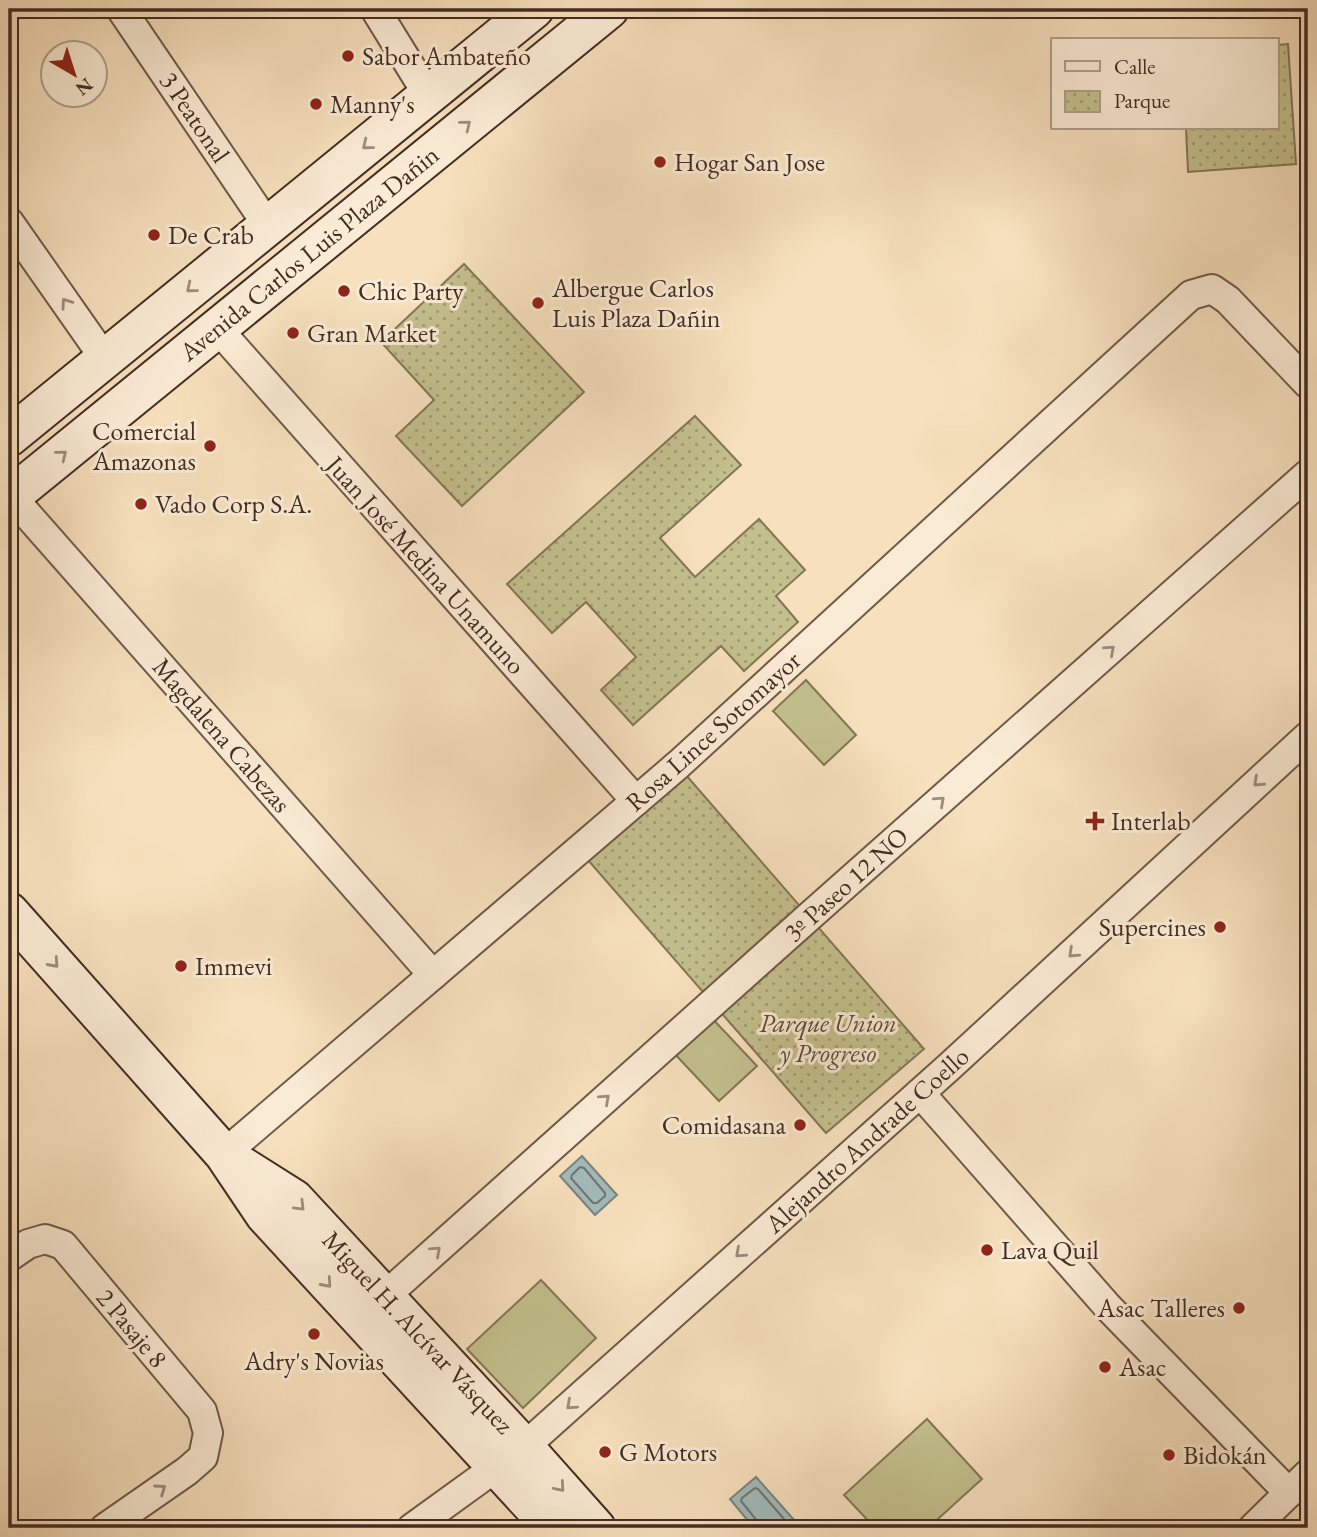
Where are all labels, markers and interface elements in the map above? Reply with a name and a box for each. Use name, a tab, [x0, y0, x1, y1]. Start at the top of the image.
north arrow	[38, 38, 108, 108]
legend	[1051, 38, 1278, 130]
place label: Sabor Ambateño	[362, 39, 531, 73]
marker: Sabor Ambateño	[340, 48, 356, 64]
text: Calle	[1114, 53, 1156, 80]
street label: 3 Peatonal	[152, 65, 238, 169]
text: N	[70, 72, 98, 102]
place label: Manny's	[330, 87, 415, 121]
text: Parque	[1114, 87, 1170, 114]
marker: Manny's	[308, 96, 324, 112]
one-way arrow	[458, 121, 470, 134]
one-way arrow	[363, 136, 375, 149]
street label: Avenida Carlos Luis Plaza Dañin	[171, 137, 446, 369]
place label: Hogar San Jose	[674, 145, 825, 179]
marker: Hogar San Jose	[652, 154, 668, 170]
place label: De Crab	[168, 218, 254, 252]
marker: De Crab	[146, 227, 162, 243]
place label: Albergue Carlos Luis Plaza Dañin	[551, 271, 721, 335]
place label: Chic Party	[358, 274, 464, 308]
one-way arrow	[186, 280, 199, 293]
marker: Chic Party	[336, 283, 352, 299]
marker: Albergue Carlos Luis Plaza Dañin	[530, 295, 546, 311]
one-way arrow	[62, 298, 74, 311]
place label: Gran Market	[307, 316, 436, 350]
marker: Gran Market	[285, 325, 301, 341]
place label: Comercial Amazonas	[92, 414, 196, 478]
marker: Comercial Amazonas	[202, 438, 218, 454]
street label: Juan José Medina Unamuno	[317, 447, 533, 681]
one-way arrow	[53, 451, 66, 463]
place label: Vado Corp S.A.	[155, 487, 312, 521]
marker: Vado Corp S.A.	[133, 496, 149, 512]
street label: Rosa Lince Sotomayor	[618, 643, 808, 819]
one-way arrow	[1102, 646, 1115, 658]
street label: Magdalena Cabezas	[145, 650, 299, 820]
one-way arrow	[1253, 774, 1266, 786]
one-way arrow	[932, 797, 945, 809]
place label: Interlab	[1111, 804, 1191, 838]
marker: Interlab	[1085, 811, 1105, 831]
street label: 3º Paseo 12 NO	[777, 819, 915, 949]
place label: Supercines	[1099, 910, 1206, 944]
marker: Supercines	[1212, 919, 1228, 935]
one-way arrow	[1068, 944, 1081, 957]
place label: Immevi	[195, 949, 272, 983]
one-way arrow	[46, 955, 58, 968]
marker: Immevi	[173, 958, 189, 974]
park label: Parque Union y Progreso	[759, 1006, 897, 1070]
street label: Alejandro Andrade Coello	[757, 1039, 976, 1241]
one-way arrow	[597, 1095, 610, 1107]
place label: Comidasana	[662, 1108, 787, 1142]
marker: Comidasana	[792, 1117, 808, 1133]
one-way arrow	[291, 1198, 304, 1211]
street label: Miguel H. Alcívar Vásquez	[315, 1223, 521, 1441]
place label: Lava Quil	[1001, 1233, 1099, 1267]
marker: Lava Quil	[979, 1242, 995, 1258]
one-way arrow	[735, 1245, 748, 1257]
one-way arrow	[428, 1247, 441, 1259]
one-way arrow	[319, 1275, 332, 1288]
street label: 2 Pasaje 8	[89, 1281, 175, 1375]
place label: Asac Talleres	[1097, 1291, 1225, 1325]
marker: Asac Talleres	[1231, 1300, 1247, 1316]
marker: Adry's Novias	[306, 1326, 322, 1342]
place label: Adry's Novias	[243, 1344, 384, 1378]
place label: Asac	[1118, 1350, 1166, 1384]
marker: Asac	[1097, 1359, 1113, 1375]
one-way arrow	[566, 1397, 579, 1409]
place label: G Motors	[619, 1435, 717, 1469]
place label: Bidokán	[1183, 1438, 1267, 1472]
marker: G Motors	[597, 1444, 613, 1460]
marker: Bidokán	[1161, 1447, 1177, 1463]
one-way arrow	[552, 1479, 564, 1492]
one-way arrow	[153, 1485, 166, 1497]

